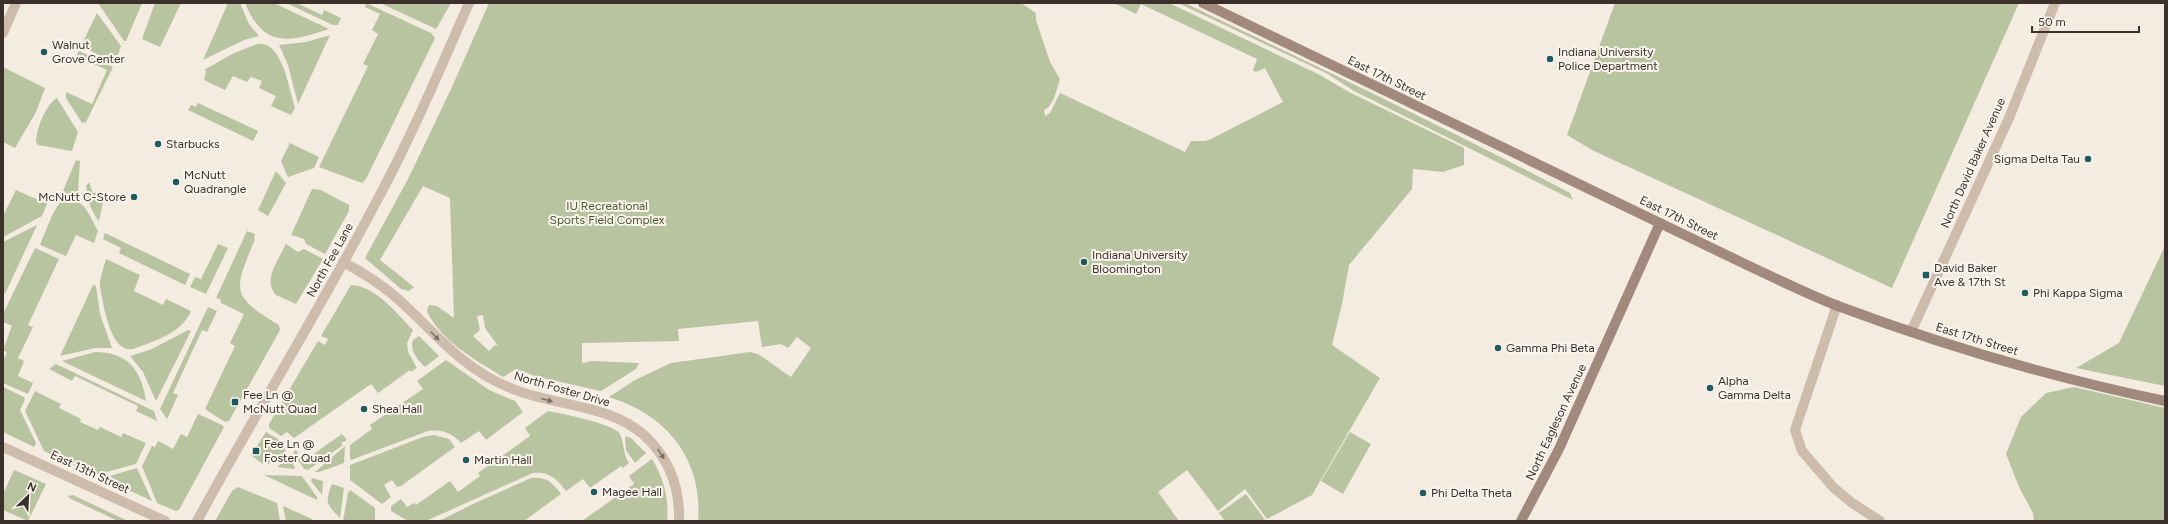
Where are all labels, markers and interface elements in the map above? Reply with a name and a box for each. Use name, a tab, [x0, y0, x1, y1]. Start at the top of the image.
scale bar	[2032, 8, 2139, 34]
text: 50 m	[2038, 15, 2066, 29]
place label: Walnut Grove Center	[52, 38, 125, 66]
place label: Indiana University Police Department	[1558, 45, 1658, 73]
marker: Walnut Grove Center	[39, 47, 49, 57]
street label: East 17th Street	[1346, 53, 1429, 103]
marker: Indiana University Police Department	[1545, 54, 1555, 64]
street label: North David Baker Avenue	[1938, 95, 2008, 230]
place label: Starbucks	[166, 137, 220, 151]
marker: Starbucks	[153, 139, 163, 149]
place label: Sigma Delta Tau	[1994, 152, 2080, 166]
marker: Sigma Delta Tau	[2083, 154, 2093, 164]
place label: McNutt Quadrangle	[184, 168, 247, 196]
marker: McNutt Quadrangle	[171, 177, 181, 187]
place label: McNutt C-Store	[38, 190, 126, 204]
marker: McNutt C-Store	[129, 192, 139, 202]
street label: East 17th Street	[1638, 193, 1721, 243]
park label: IU Recreational Sports Field Complex	[550, 199, 665, 227]
street label: North Fee Lane	[304, 220, 356, 300]
place label: Indiana University Bloomington	[1092, 248, 1188, 276]
marker: Indiana University Bloomington	[1079, 257, 1089, 267]
place label: David Baker Ave & 17th St	[1934, 261, 2006, 289]
marker: David Baker Ave & 17th St	[1921, 270, 1931, 280]
place label: Phi Kappa Sigma	[2033, 286, 2123, 300]
marker: Phi Kappa Sigma	[2020, 288, 2030, 298]
street label: East 17th Street	[1934, 320, 2020, 358]
one-way arrow	[430, 332, 440, 341]
place label: Gamma Phi Beta	[1506, 341, 1595, 355]
marker: Gamma Phi Beta	[1493, 343, 1503, 353]
street label: North Eagleson Avenue	[1523, 361, 1589, 482]
street label: North Foster Drive	[512, 369, 612, 410]
place label: Alpha Gamma Delta	[1718, 374, 1791, 402]
marker: Alpha Gamma Delta	[1705, 383, 1715, 393]
place label: Fee Ln @ McNutt Quad	[243, 388, 317, 416]
marker: Fee Ln @ McNutt Quad	[230, 397, 240, 407]
one-way arrow	[541, 397, 553, 403]
place label: Shea Hall	[372, 402, 422, 416]
marker: Shea Hall	[359, 404, 369, 414]
place label: Fee Ln @ Foster Quad	[264, 437, 330, 465]
marker: Fee Ln @ Foster Quad	[251, 446, 261, 456]
street label: East 13th Street	[48, 448, 132, 497]
one-way arrow	[657, 449, 665, 459]
place label: Martin Hall	[474, 453, 532, 467]
marker: Martin Hall	[461, 455, 471, 465]
north arrow	[8, 476, 48, 516]
text: N	[25, 480, 38, 495]
place label: Magee Hall	[602, 485, 662, 499]
place label: Phi Delta Theta	[1431, 486, 1512, 500]
marker: Magee Hall	[589, 487, 599, 497]
marker: Phi Delta Theta	[1418, 488, 1428, 498]

